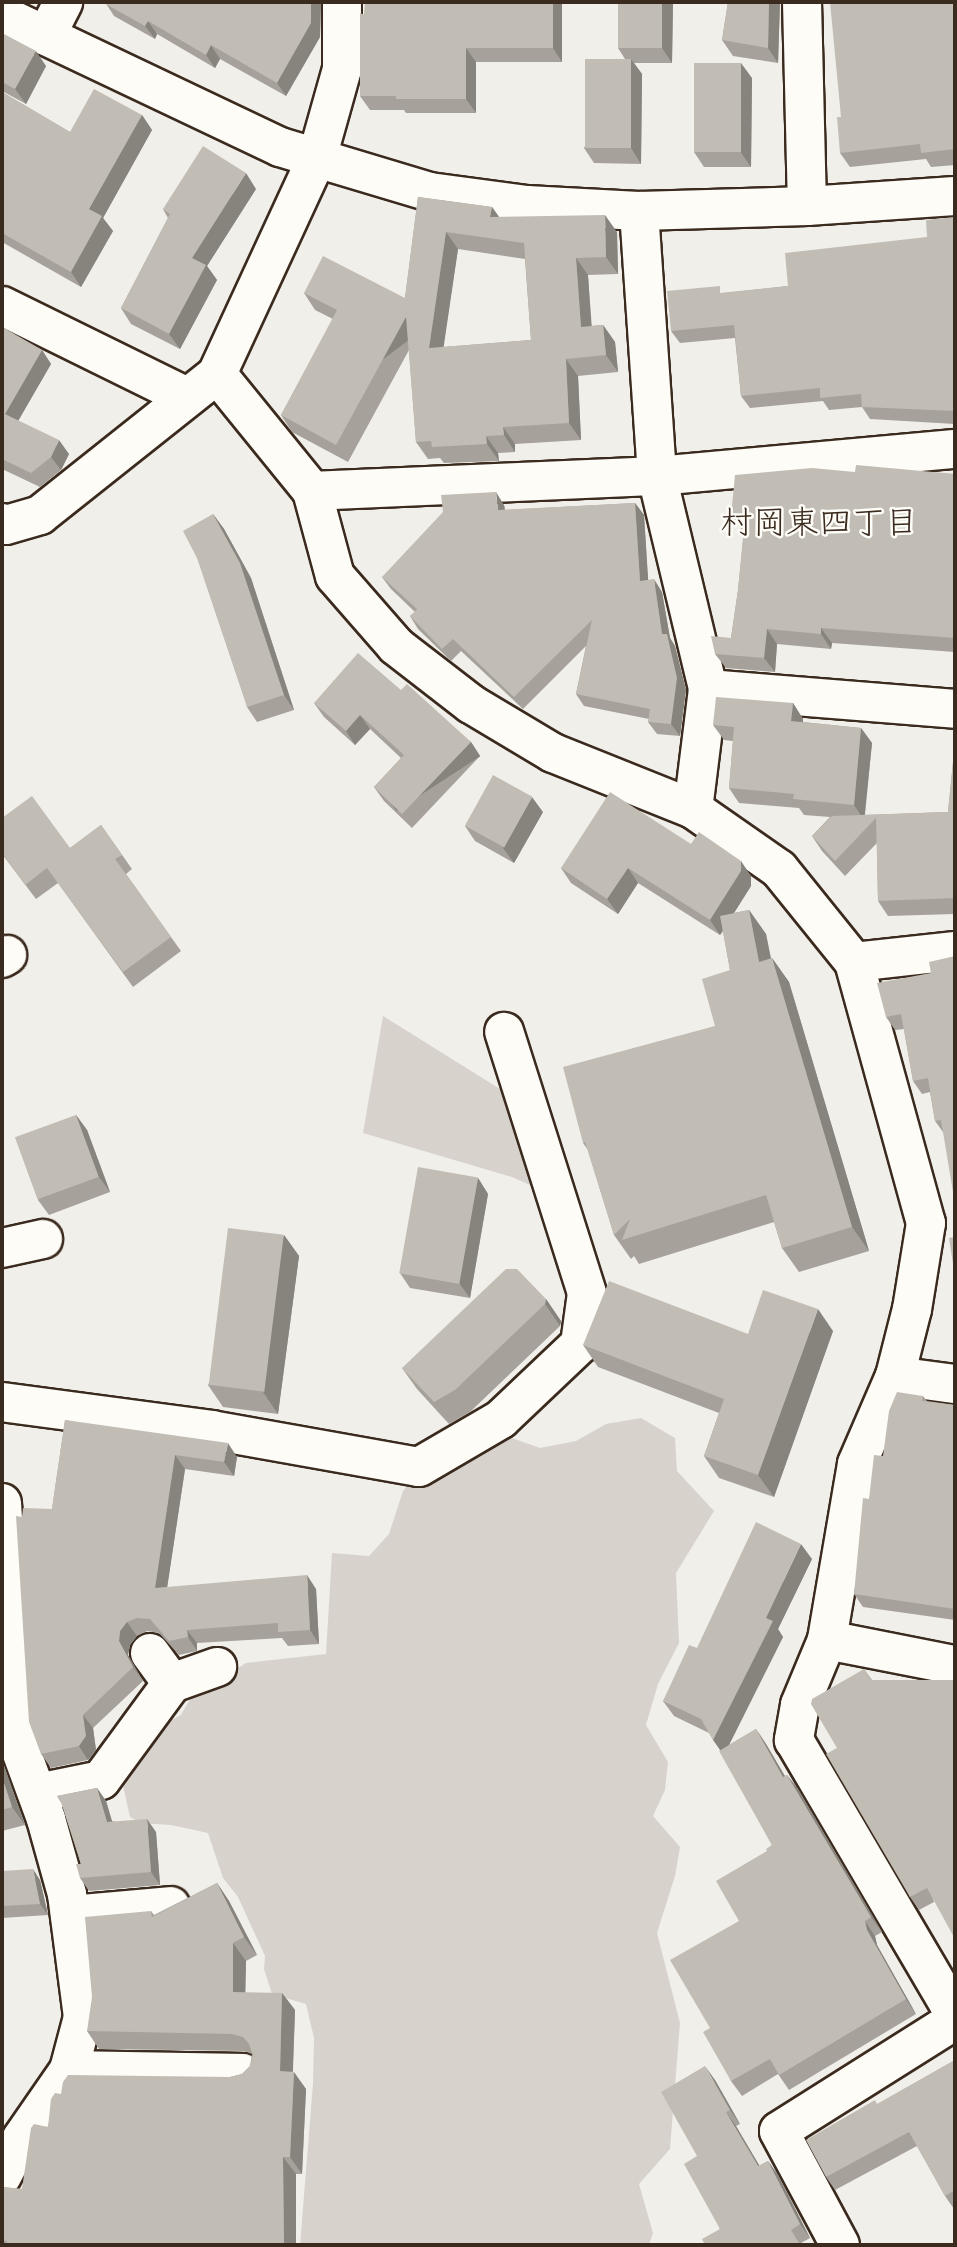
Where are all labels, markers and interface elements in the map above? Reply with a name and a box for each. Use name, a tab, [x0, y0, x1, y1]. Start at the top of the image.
district label: 村岡東四丁目	[720, 506, 918, 546]

